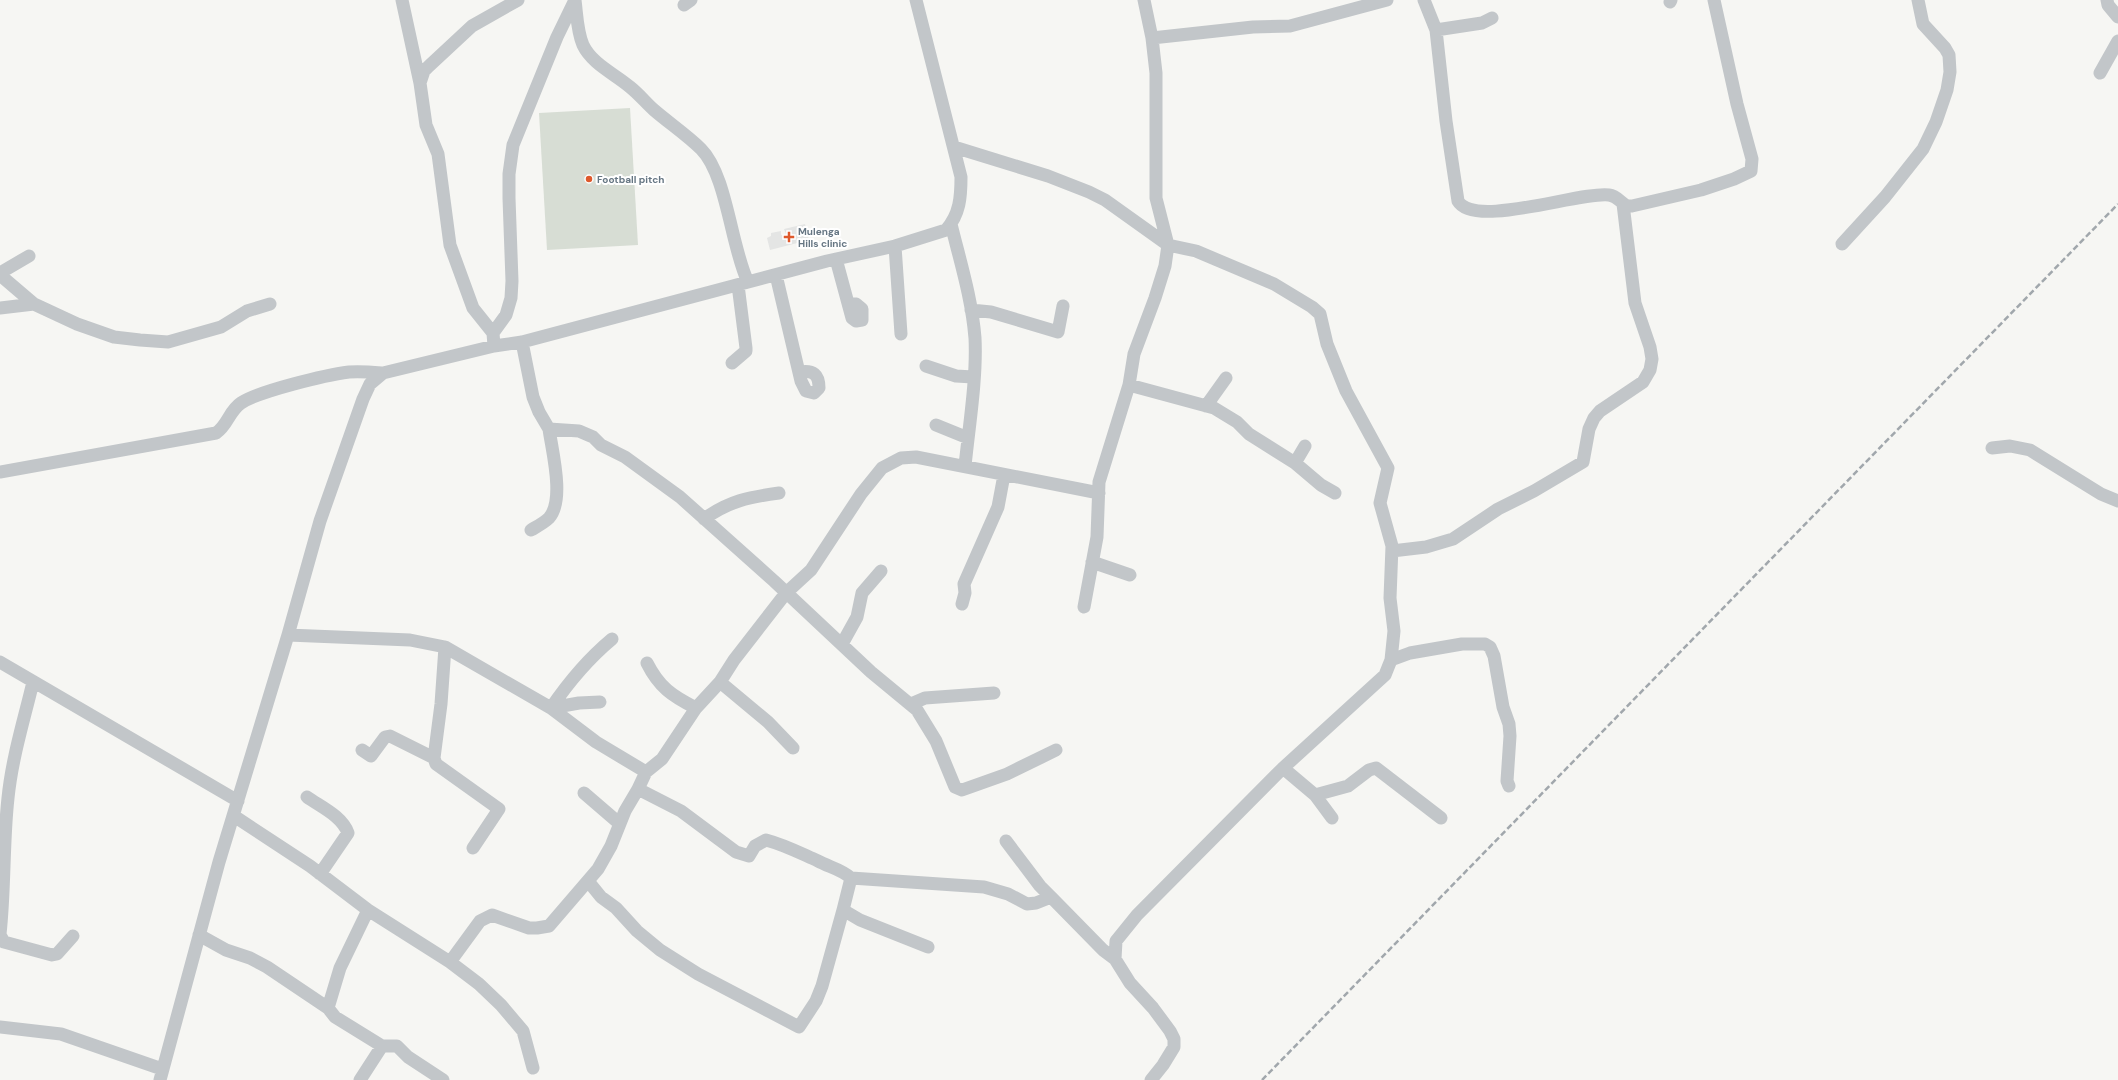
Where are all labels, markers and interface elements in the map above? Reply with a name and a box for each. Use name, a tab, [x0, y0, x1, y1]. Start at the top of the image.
place label: Football pitch	[597, 173, 664, 186]
marker: Football pitch	[584, 174, 594, 184]
place label: Mulenga Hills clinic	[798, 225, 847, 250]
marker: Mulenga Hills clinic	[783, 231, 795, 243]

